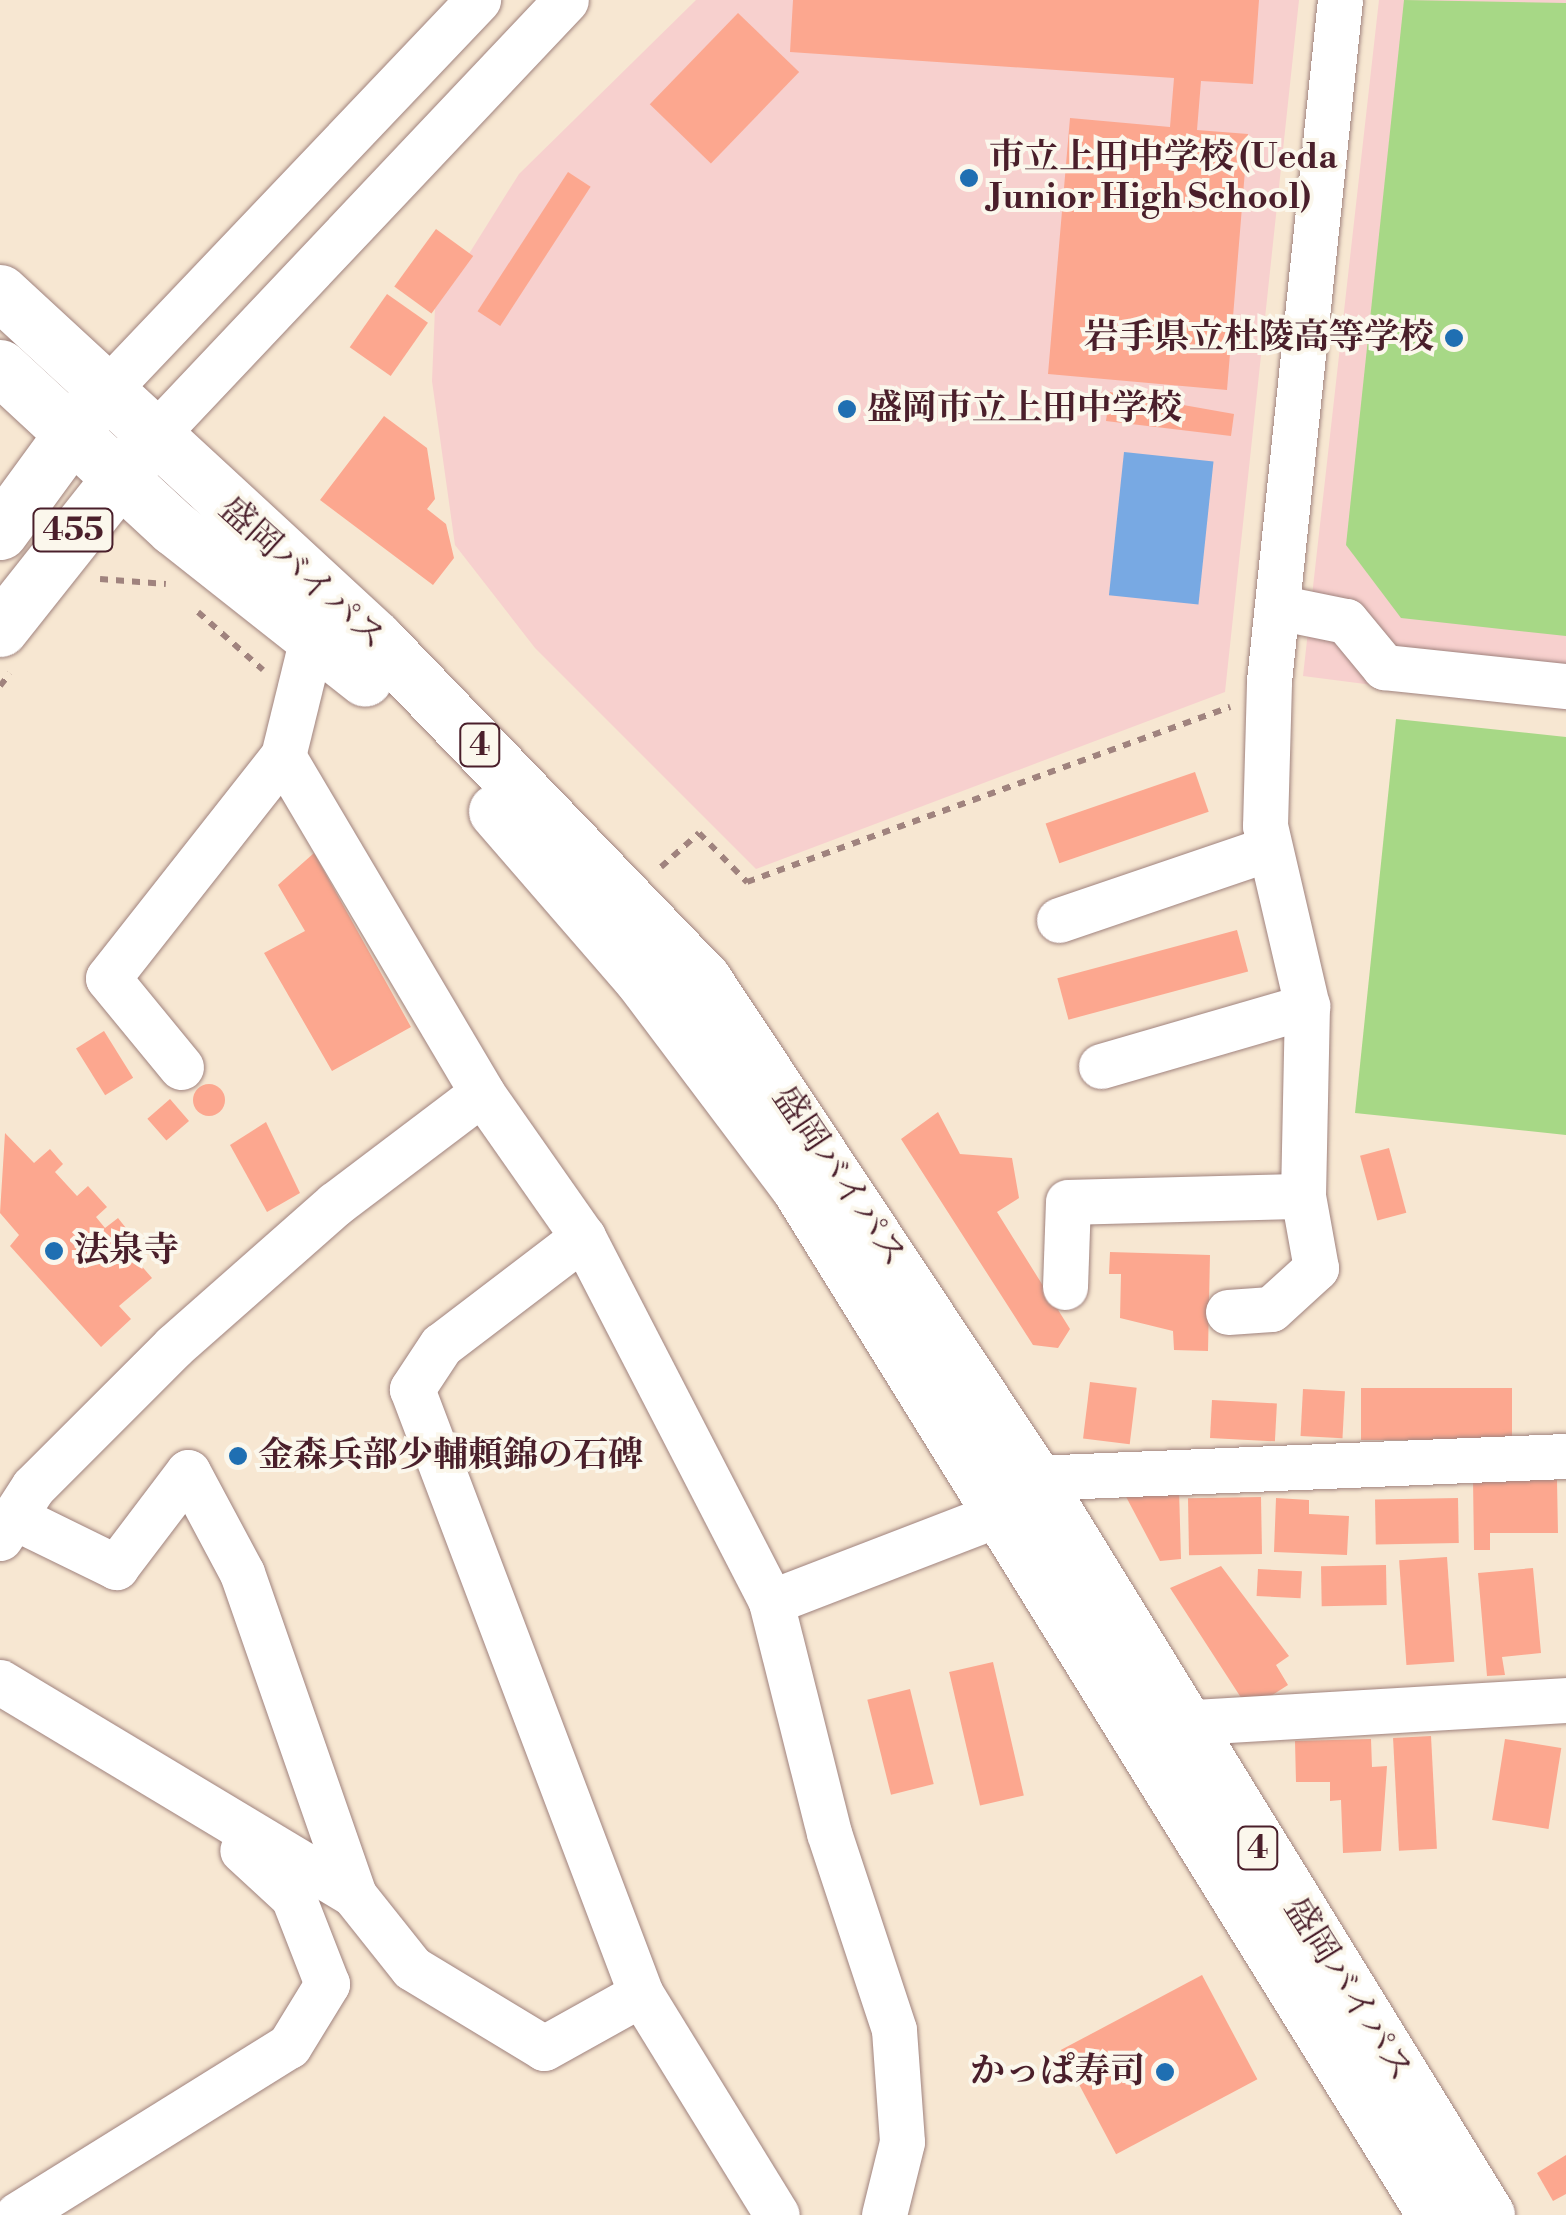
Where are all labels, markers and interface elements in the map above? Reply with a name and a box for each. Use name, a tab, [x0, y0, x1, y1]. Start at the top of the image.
place label: 市立上田中学校 (Ueda Junior High School)	[989, 137, 1337, 219]
marker: 市立上田中学校 (Ueda Junior High School)	[958, 167, 980, 189]
place label: 岩手県立杜陵高等学校	[1084, 317, 1434, 359]
marker: 岩手県立杜陵高等学校	[1443, 327, 1465, 349]
place label: 盛岡市立上田中学校	[867, 388, 1182, 430]
marker: 盛岡市立上田中学校	[836, 398, 858, 420]
street label: 盛岡バイパス	[210, 488, 394, 660]
road number: 455	[30, 503, 116, 557]
road number: 4	[458, 718, 502, 772]
street label: 盛岡バイパス	[763, 1078, 915, 1276]
place label: 法泉寺	[74, 1230, 179, 1272]
marker: 法泉寺	[43, 1240, 65, 1262]
place label: 金森兵部少輔頼錦の石碑	[258, 1435, 643, 1477]
marker: 金森兵部少輔頼錦の石碑	[227, 1445, 249, 1467]
road number: 4	[1236, 1821, 1280, 1875]
street label: 盛岡バイパス	[1275, 1890, 1421, 2090]
place label: かっぱ寿司	[970, 2051, 1145, 2093]
marker: かっぱ寿司	[1154, 2061, 1176, 2083]

